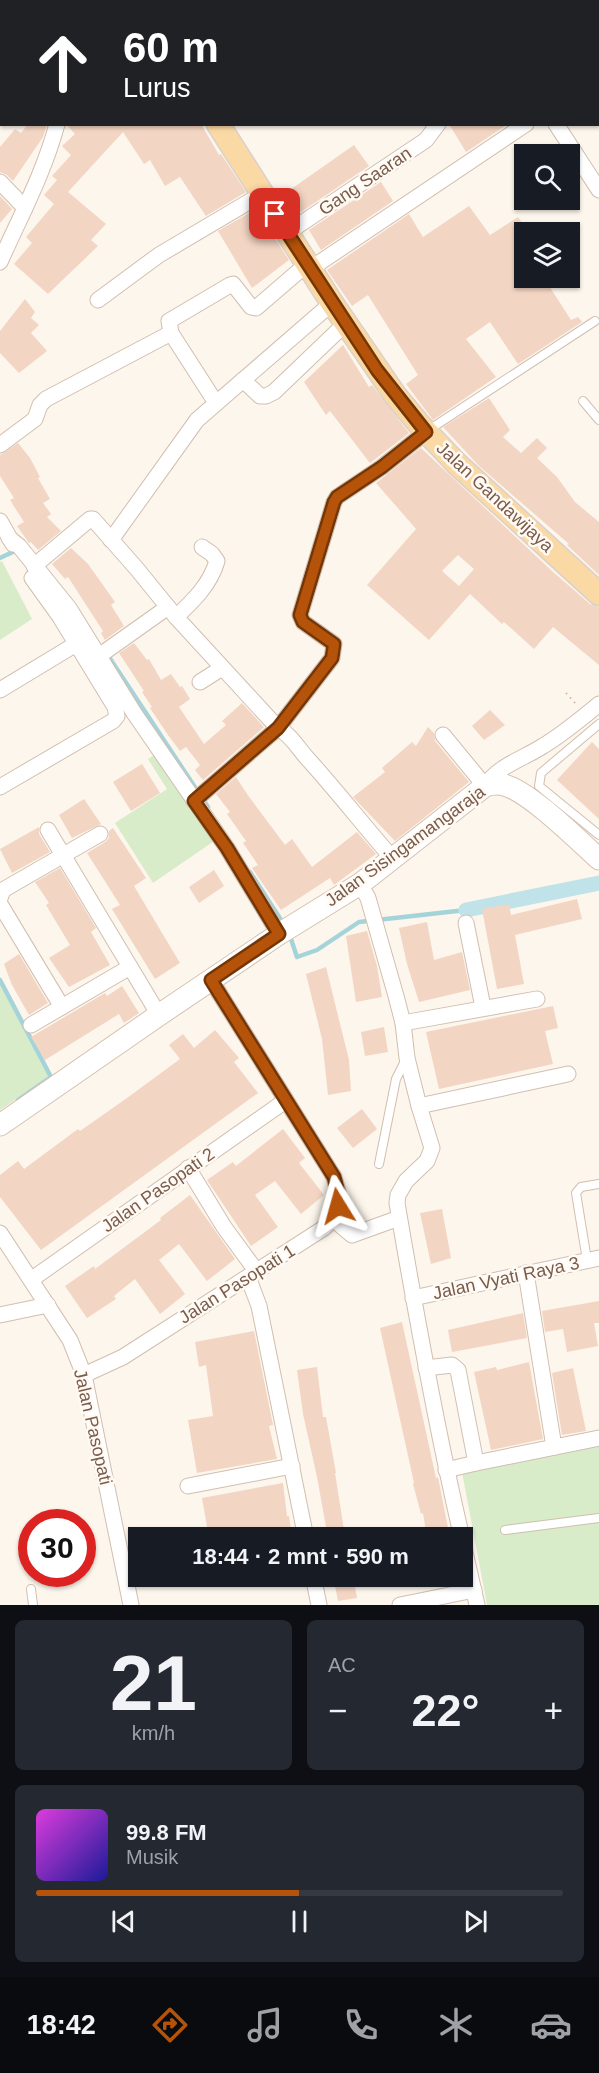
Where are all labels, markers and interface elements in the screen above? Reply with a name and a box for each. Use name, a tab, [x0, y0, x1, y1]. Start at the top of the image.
icon: ahead	[24, 24, 102, 102]
text: 60 m	[123, 24, 219, 71]
text: Lurus	[123, 73, 191, 103]
street label: Gang Saaran	[315, 143, 415, 219]
map controls	[514, 144, 580, 288]
button: search	[514, 144, 580, 210]
pin	[249, 188, 300, 239]
icon: arrive	[258, 197, 291, 230]
button: layers	[514, 222, 580, 288]
street label: Jalan Gandawijaya	[433, 438, 558, 557]
street label: Jalan Sisingamangaraja	[321, 781, 489, 911]
street label: Jalan Pasopati 2	[98, 1144, 218, 1236]
position arrow	[306, 1174, 370, 1238]
street label: Jalan Pasopati 1	[175, 1240, 299, 1328]
street label: Jalan Vyati Raya 3	[431, 1253, 581, 1303]
street label: Jalan Pasopati	[70, 1367, 116, 1487]
speed limit sign: 30	[18, 1509, 96, 1587]
text: 18:44 · 2 mnt · 590 m	[192, 1544, 409, 1569]
text: 21	[110, 1639, 197, 1727]
text: AC	[328, 1654, 356, 1676]
text: 22°	[411, 1685, 480, 1736]
text: −	[328, 1692, 347, 1729]
text: +	[544, 1692, 563, 1729]
text: km/h	[132, 1722, 175, 1744]
text: 99.8 FM	[126, 1820, 207, 1845]
text: Musik	[126, 1846, 178, 1868]
icon: previous	[107, 1905, 140, 1938]
icon: pause	[283, 1905, 316, 1938]
icon: next	[459, 1905, 492, 1938]
icon: directions	[149, 2004, 191, 2046]
icon: music	[244, 2004, 286, 2046]
icon: phone	[340, 2004, 382, 2046]
icon: climate	[435, 2004, 477, 2046]
icon: car	[530, 2004, 572, 2046]
text: 18:42	[27, 2010, 96, 2040]

